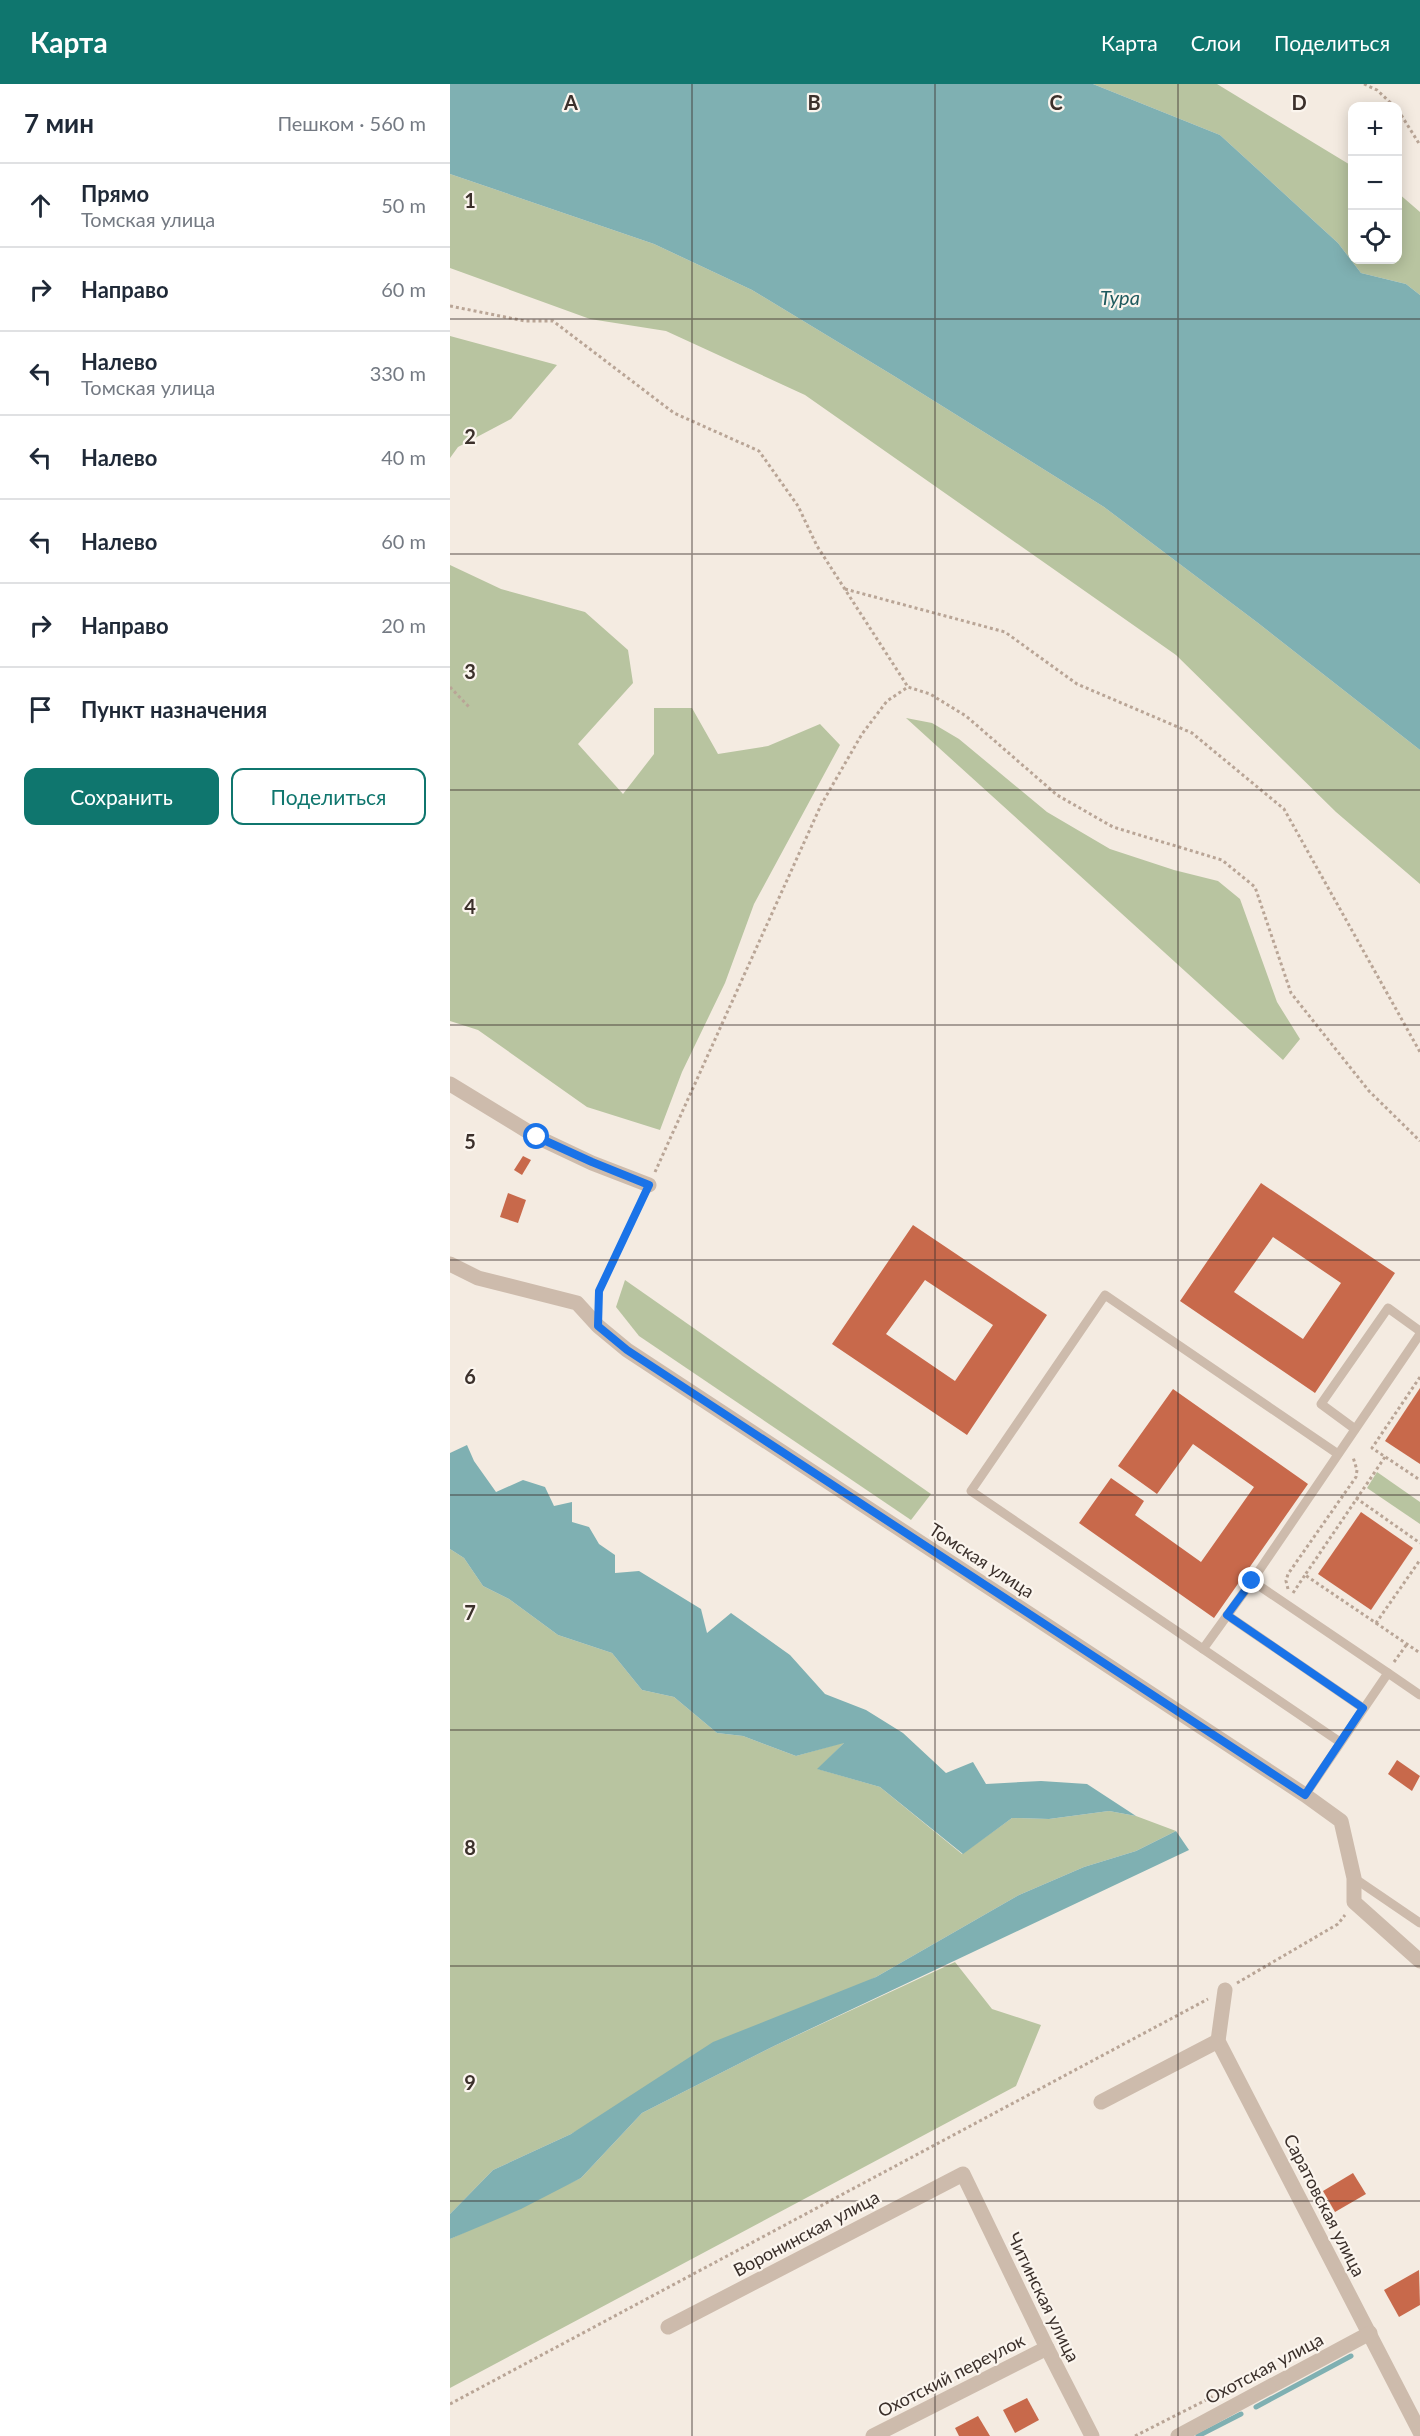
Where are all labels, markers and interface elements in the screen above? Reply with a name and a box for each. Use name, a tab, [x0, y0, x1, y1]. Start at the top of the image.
text: Карта	[30, 25, 108, 59]
text: Карта	[1101, 30, 1158, 55]
text: Слои	[1191, 30, 1241, 55]
text: Поделиться	[1274, 30, 1390, 55]
text: A	[563, 90, 578, 114]
text: B	[807, 90, 821, 114]
text: C	[1049, 90, 1063, 114]
text: D	[1291, 90, 1307, 114]
map controls	[1348, 102, 1402, 264]
button: +	[1348, 102, 1402, 156]
text: 7 мин	[24, 107, 94, 139]
text: Пешком · 560 m	[277, 111, 426, 135]
button: −	[1348, 156, 1402, 210]
text: Прямо	[81, 180, 149, 207]
text: 1	[464, 188, 476, 212]
icon: ahead	[24, 189, 57, 222]
text: 50 m	[381, 193, 426, 217]
text: Томская улица	[81, 207, 215, 231]
button: locate	[1348, 210, 1402, 264]
icon: right	[24, 273, 57, 306]
text: Направо	[81, 276, 169, 303]
text: 60 m	[381, 277, 426, 301]
water label: Тура	[1100, 285, 1140, 309]
text: Налево	[81, 348, 157, 375]
icon: left	[24, 357, 57, 390]
text: 330 m	[370, 361, 426, 385]
text: Томская улица	[81, 375, 215, 399]
text: 2	[464, 424, 476, 448]
icon: left	[24, 441, 57, 474]
text: Налево	[81, 444, 157, 471]
text: 40 m	[381, 445, 426, 469]
icon: left	[24, 525, 57, 558]
text: Налево	[81, 528, 157, 555]
text: 60 m	[381, 529, 426, 553]
icon: right	[24, 609, 57, 642]
text: Направо	[81, 612, 169, 639]
text: 20 m	[381, 613, 426, 637]
text: 3	[464, 659, 476, 683]
icon: arrive	[24, 693, 57, 726]
text: Пункт назначения	[81, 696, 267, 723]
button: Сохранить	[24, 768, 219, 825]
button: Поделиться	[231, 768, 426, 825]
text: 4	[464, 894, 476, 918]
route start	[523, 1123, 549, 1149]
text: 5	[464, 1129, 476, 1153]
text: 6	[464, 1364, 476, 1388]
street label: Томская улица	[925, 1518, 1039, 1602]
route end	[1238, 1567, 1264, 1593]
text: 7	[464, 1600, 476, 1624]
text: 8	[464, 1835, 476, 1859]
text: 9	[464, 2070, 476, 2094]
street label: Саратовская улица	[1280, 2130, 1370, 2280]
street label: Воронинская улица	[729, 2185, 883, 2281]
street label: Читинская улица	[1003, 2229, 1085, 2365]
street label: Охотский переулок	[874, 2328, 1029, 2422]
street label: Охотская улица	[1201, 2328, 1327, 2408]

